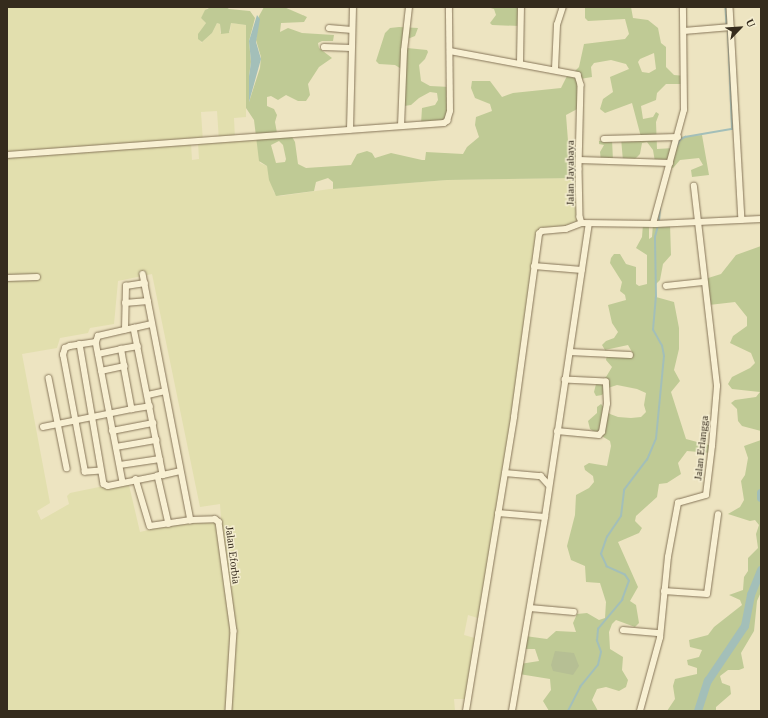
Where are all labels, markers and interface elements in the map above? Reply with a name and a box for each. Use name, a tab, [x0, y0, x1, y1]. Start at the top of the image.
north arrow	[720, 8, 760, 48]
text: U	[744, 17, 758, 29]
street label: Jalan Jayabaya	[563, 140, 577, 206]
street label: Jalan Erlangga	[691, 415, 711, 481]
street label: Jalan Eforbia	[223, 525, 243, 585]

